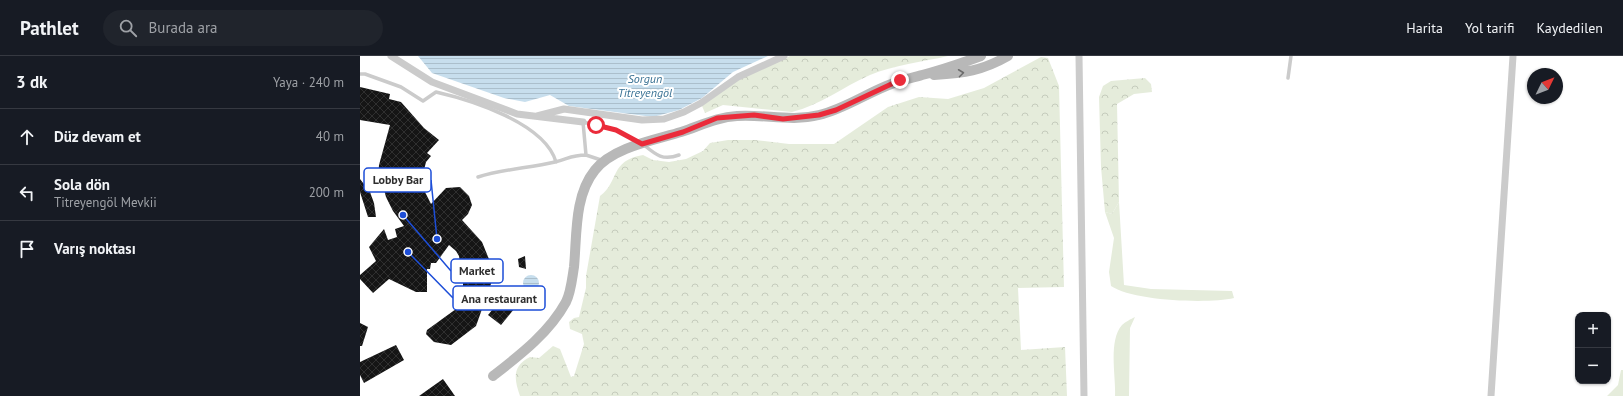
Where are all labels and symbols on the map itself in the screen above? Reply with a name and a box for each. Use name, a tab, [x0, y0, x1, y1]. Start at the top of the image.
north arrow	[1527, 68, 1563, 104]
one-way arrow	[958, 69, 964, 78]
water label: Sorgun Titreyengöl	[618, 71, 673, 100]
route end	[891, 71, 909, 89]
route start	[587, 116, 605, 134]
callout: Lobby Bar	[364, 168, 431, 192]
text: Lobby Bar	[373, 172, 424, 187]
callout: Market	[451, 259, 503, 283]
text: Market	[459, 263, 496, 278]
callout: Ana restaurant	[453, 286, 545, 310]
text: Ana restaurant	[461, 291, 538, 306]

